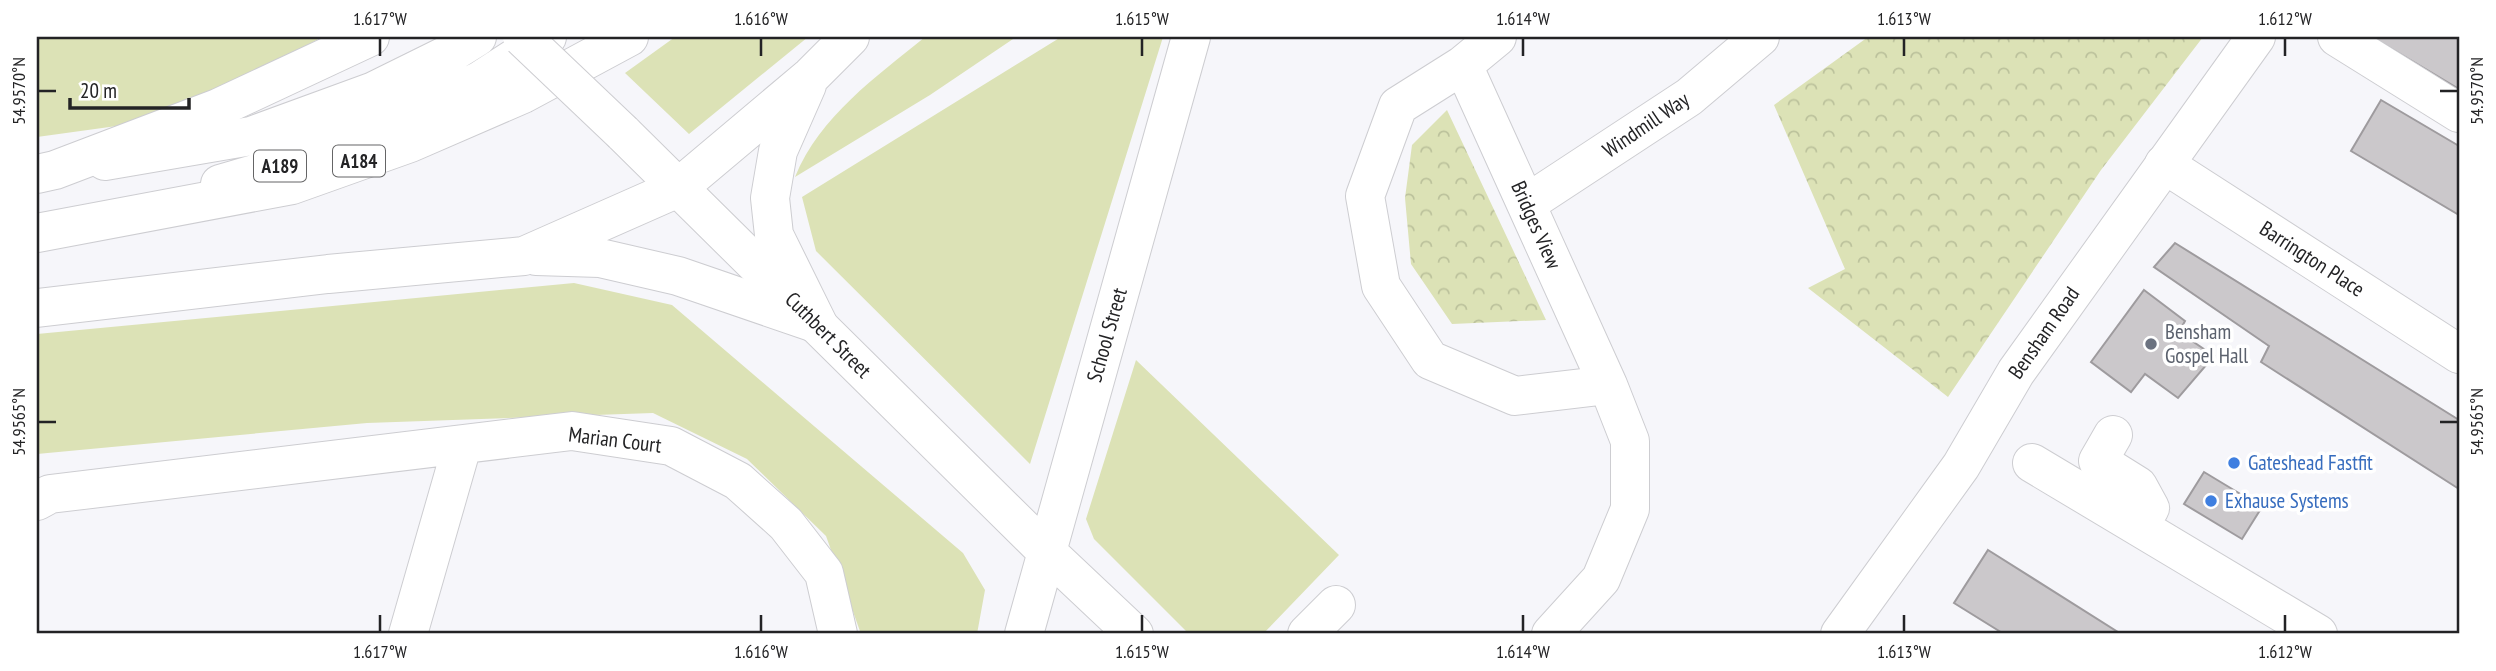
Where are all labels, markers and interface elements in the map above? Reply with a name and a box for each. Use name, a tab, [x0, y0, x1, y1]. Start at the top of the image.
text: 1.617°W	[353, 7, 407, 30]
text: 1.616°W	[734, 7, 788, 30]
text: 1.615°W	[1115, 7, 1169, 30]
text: 1.614°W	[1496, 7, 1550, 30]
text: 1.613°W	[1877, 7, 1931, 30]
text: 1.612°W	[2258, 7, 2312, 30]
text: 54.9570°N	[7, 57, 30, 125]
text: 54.9570°N	[2465, 57, 2488, 125]
scale bar	[70, 66, 189, 110]
text: 20 m	[80, 77, 117, 104]
street label: Windmill Way	[1597, 86, 1694, 163]
road number: A184	[333, 146, 385, 176]
road number: A189	[254, 150, 306, 182]
street label: Bridges View	[1505, 177, 1568, 273]
street label: Barrington Place	[2255, 215, 2370, 302]
street label: Bensham Road	[2002, 281, 2085, 384]
street label: School Street	[1080, 284, 1133, 385]
street label: Cuthbert Street	[779, 286, 877, 384]
place label: Bensham Gospel Hall	[2165, 318, 2248, 369]
marker: Bensham Gospel Hall	[2143, 336, 2159, 352]
text: 54.9565°N	[7, 388, 30, 456]
text: 54.9565°N	[2465, 388, 2488, 456]
street label: Marian Court	[567, 420, 663, 459]
place label: Gateshead Fastfit	[2248, 449, 2373, 476]
marker: Gateshead Fastfit	[2226, 455, 2242, 471]
place label: Exhause Systems	[2225, 487, 2349, 514]
marker: Exhause Systems	[2203, 493, 2219, 509]
text: 1.617°W	[353, 640, 407, 663]
text: 1.616°W	[734, 640, 788, 663]
text: 1.615°W	[1115, 640, 1169, 663]
text: 1.614°W	[1496, 640, 1550, 663]
text: 1.613°W	[1877, 640, 1931, 663]
text: 1.612°W	[2258, 640, 2312, 663]

